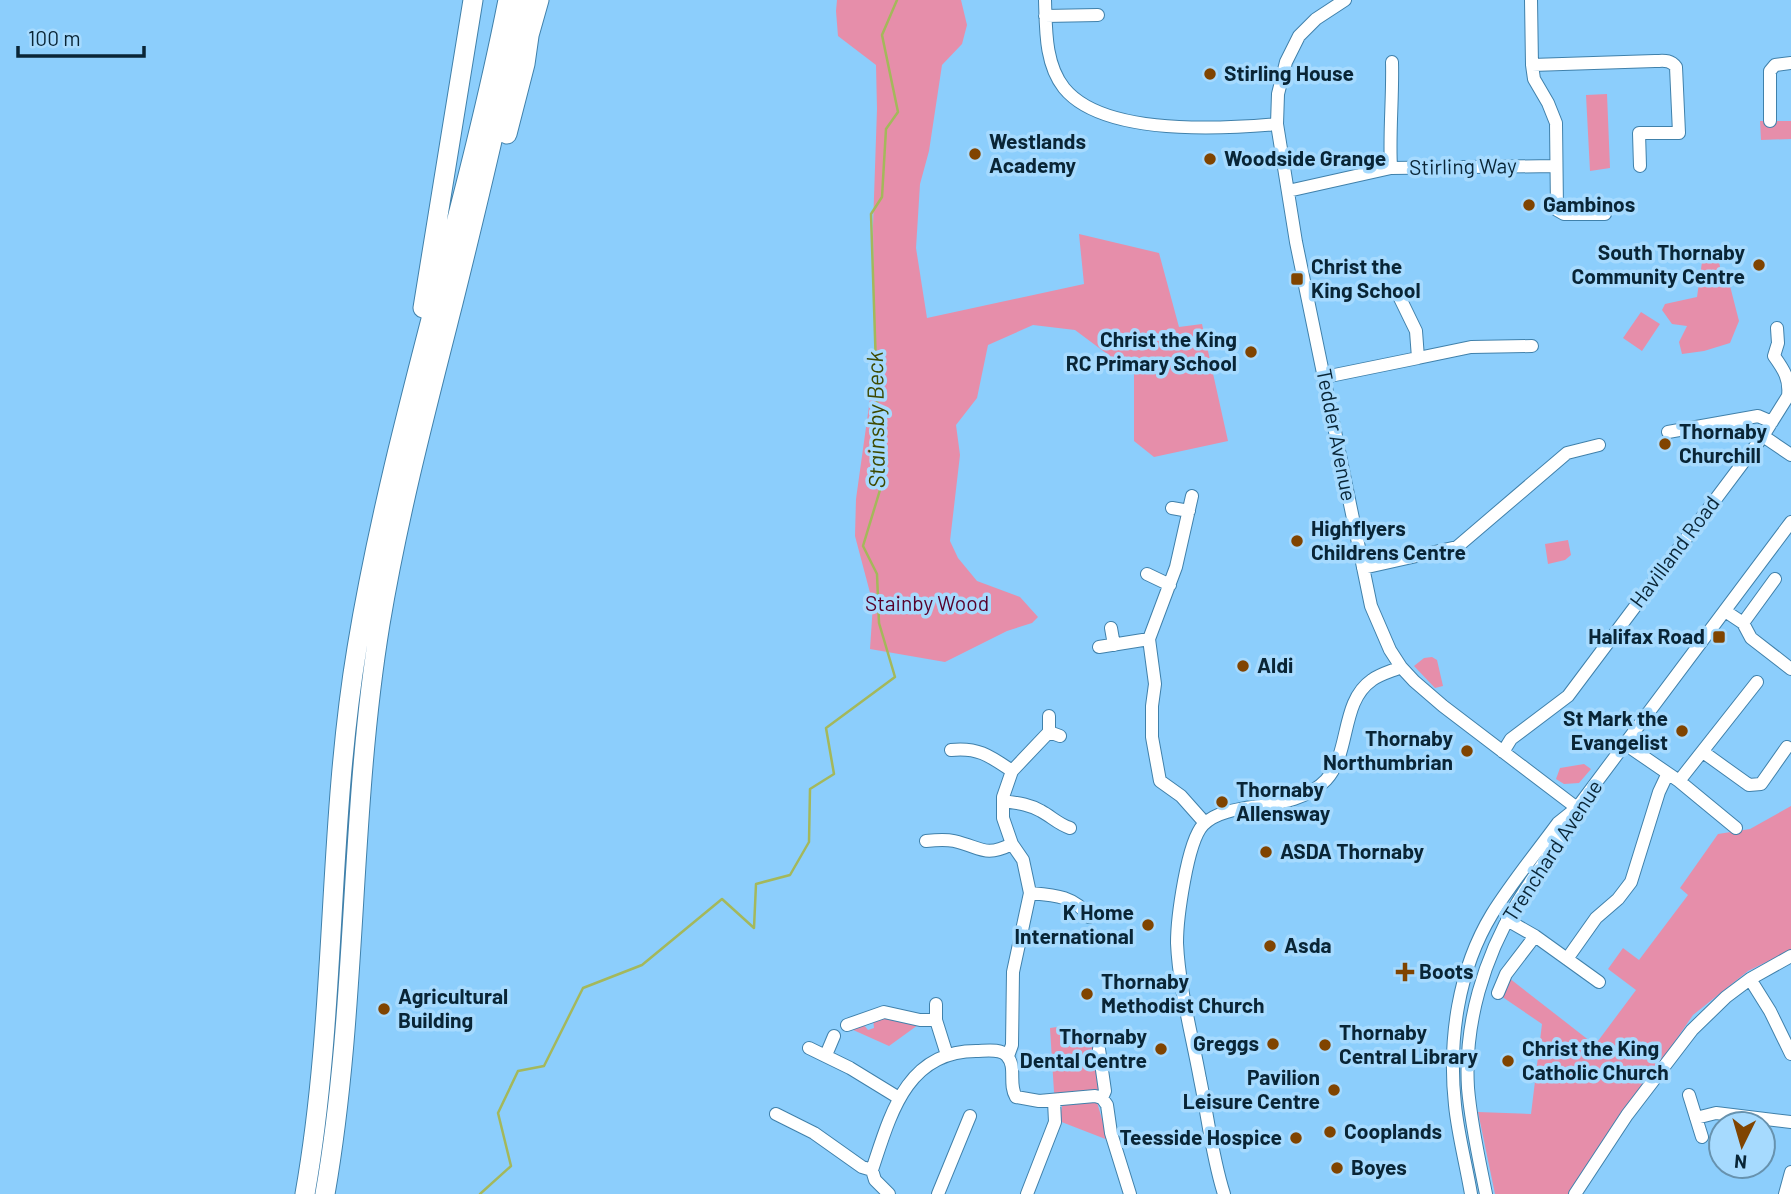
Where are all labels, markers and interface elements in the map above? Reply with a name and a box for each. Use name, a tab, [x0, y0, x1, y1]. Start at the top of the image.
scale bar	[18, 14, 144, 58]
text: 100 m	[28, 25, 81, 50]
place label: Stirling House	[1224, 60, 1354, 85]
marker: Stirling House	[1202, 66, 1218, 82]
place label: Westlands Academy	[989, 128, 1086, 177]
place label: Woodside Grange	[1224, 145, 1386, 170]
marker: Westlands Academy	[967, 146, 983, 162]
marker: Woodside Grange	[1202, 151, 1218, 167]
street label: Stirling Way	[1409, 152, 1517, 179]
place label: Gambinos	[1543, 191, 1635, 216]
marker: Gambinos	[1521, 197, 1537, 213]
place label: South Thornaby Community Centre	[1572, 239, 1745, 288]
place label: Christ the King School	[1311, 253, 1421, 302]
marker: South Thornaby Community Centre	[1751, 257, 1767, 273]
marker: Christ the King School	[1289, 271, 1305, 287]
place label: Christ the King RC Primary School	[1066, 326, 1237, 375]
marker: Christ the King RC Primary School	[1243, 344, 1259, 360]
water label: Stainsby Beck	[860, 351, 890, 489]
street label: Tedder Avenue	[1312, 366, 1363, 503]
place label: Thornaby Churchill	[1679, 418, 1767, 467]
marker: Thornaby Churchill	[1657, 436, 1673, 452]
street label: Havilland Road	[1624, 490, 1724, 612]
place label: Highflyers Childrens Centre	[1311, 515, 1466, 564]
marker: Highflyers Childrens Centre	[1289, 533, 1305, 549]
park label: Stainby Wood	[865, 590, 989, 615]
place label: Halifax Road	[1588, 623, 1705, 648]
marker: Halifax Road	[1711, 629, 1727, 645]
place label: Aldi	[1257, 652, 1293, 677]
marker: Aldi	[1235, 658, 1251, 674]
place label: St Mark the Evangelist	[1563, 705, 1668, 754]
marker: St Mark the Evangelist	[1674, 723, 1690, 739]
place label: Thornaby Northumbrian	[1323, 725, 1453, 774]
marker: Thornaby Northumbrian	[1459, 743, 1475, 759]
street label: Trenchard Avenue	[1497, 775, 1607, 926]
place label: Thornaby Allensway	[1236, 776, 1331, 825]
marker: Thornaby Allensway	[1214, 794, 1230, 810]
place label: ASDA Thornaby	[1280, 838, 1425, 863]
marker: ASDA Thornaby	[1258, 844, 1274, 860]
place label: K Home International	[1015, 899, 1134, 948]
marker: K Home International	[1140, 917, 1156, 933]
place label: Asda	[1284, 932, 1332, 957]
marker: Asda	[1262, 938, 1278, 954]
place label: Boots	[1419, 958, 1474, 983]
marker: Boots	[1397, 964, 1413, 980]
place label: Thornaby Methodist Church	[1101, 968, 1265, 1017]
place label: Agricultural Building	[398, 983, 508, 1032]
marker: Thornaby Methodist Church	[1079, 986, 1095, 1002]
marker: Agricultural Building	[376, 1001, 392, 1017]
place label: Thornaby Central Library	[1339, 1019, 1479, 1068]
place label: Thornaby Dental Centre	[1020, 1023, 1147, 1072]
place label: Greggs	[1193, 1030, 1259, 1055]
place label: Christ the King Catholic Church	[1522, 1035, 1669, 1084]
marker: Greggs	[1265, 1036, 1281, 1052]
marker: Thornaby Central Library	[1317, 1037, 1333, 1053]
marker: Thornaby Dental Centre	[1153, 1041, 1169, 1057]
marker: Christ the King Catholic Church	[1500, 1053, 1516, 1069]
place label: Pavilion Leisure Centre	[1183, 1064, 1320, 1113]
marker: Pavilion Leisure Centre	[1326, 1082, 1342, 1098]
north arrow	[1707, 1110, 1777, 1180]
place label: Cooplands	[1344, 1118, 1442, 1143]
place label: Teesside Hospice	[1120, 1124, 1282, 1149]
marker: Cooplands	[1322, 1124, 1338, 1140]
marker: Teesside Hospice	[1288, 1130, 1304, 1146]
text: N	[1733, 1150, 1748, 1174]
place label: Boyes	[1351, 1154, 1407, 1179]
marker: Boyes	[1329, 1160, 1345, 1176]

